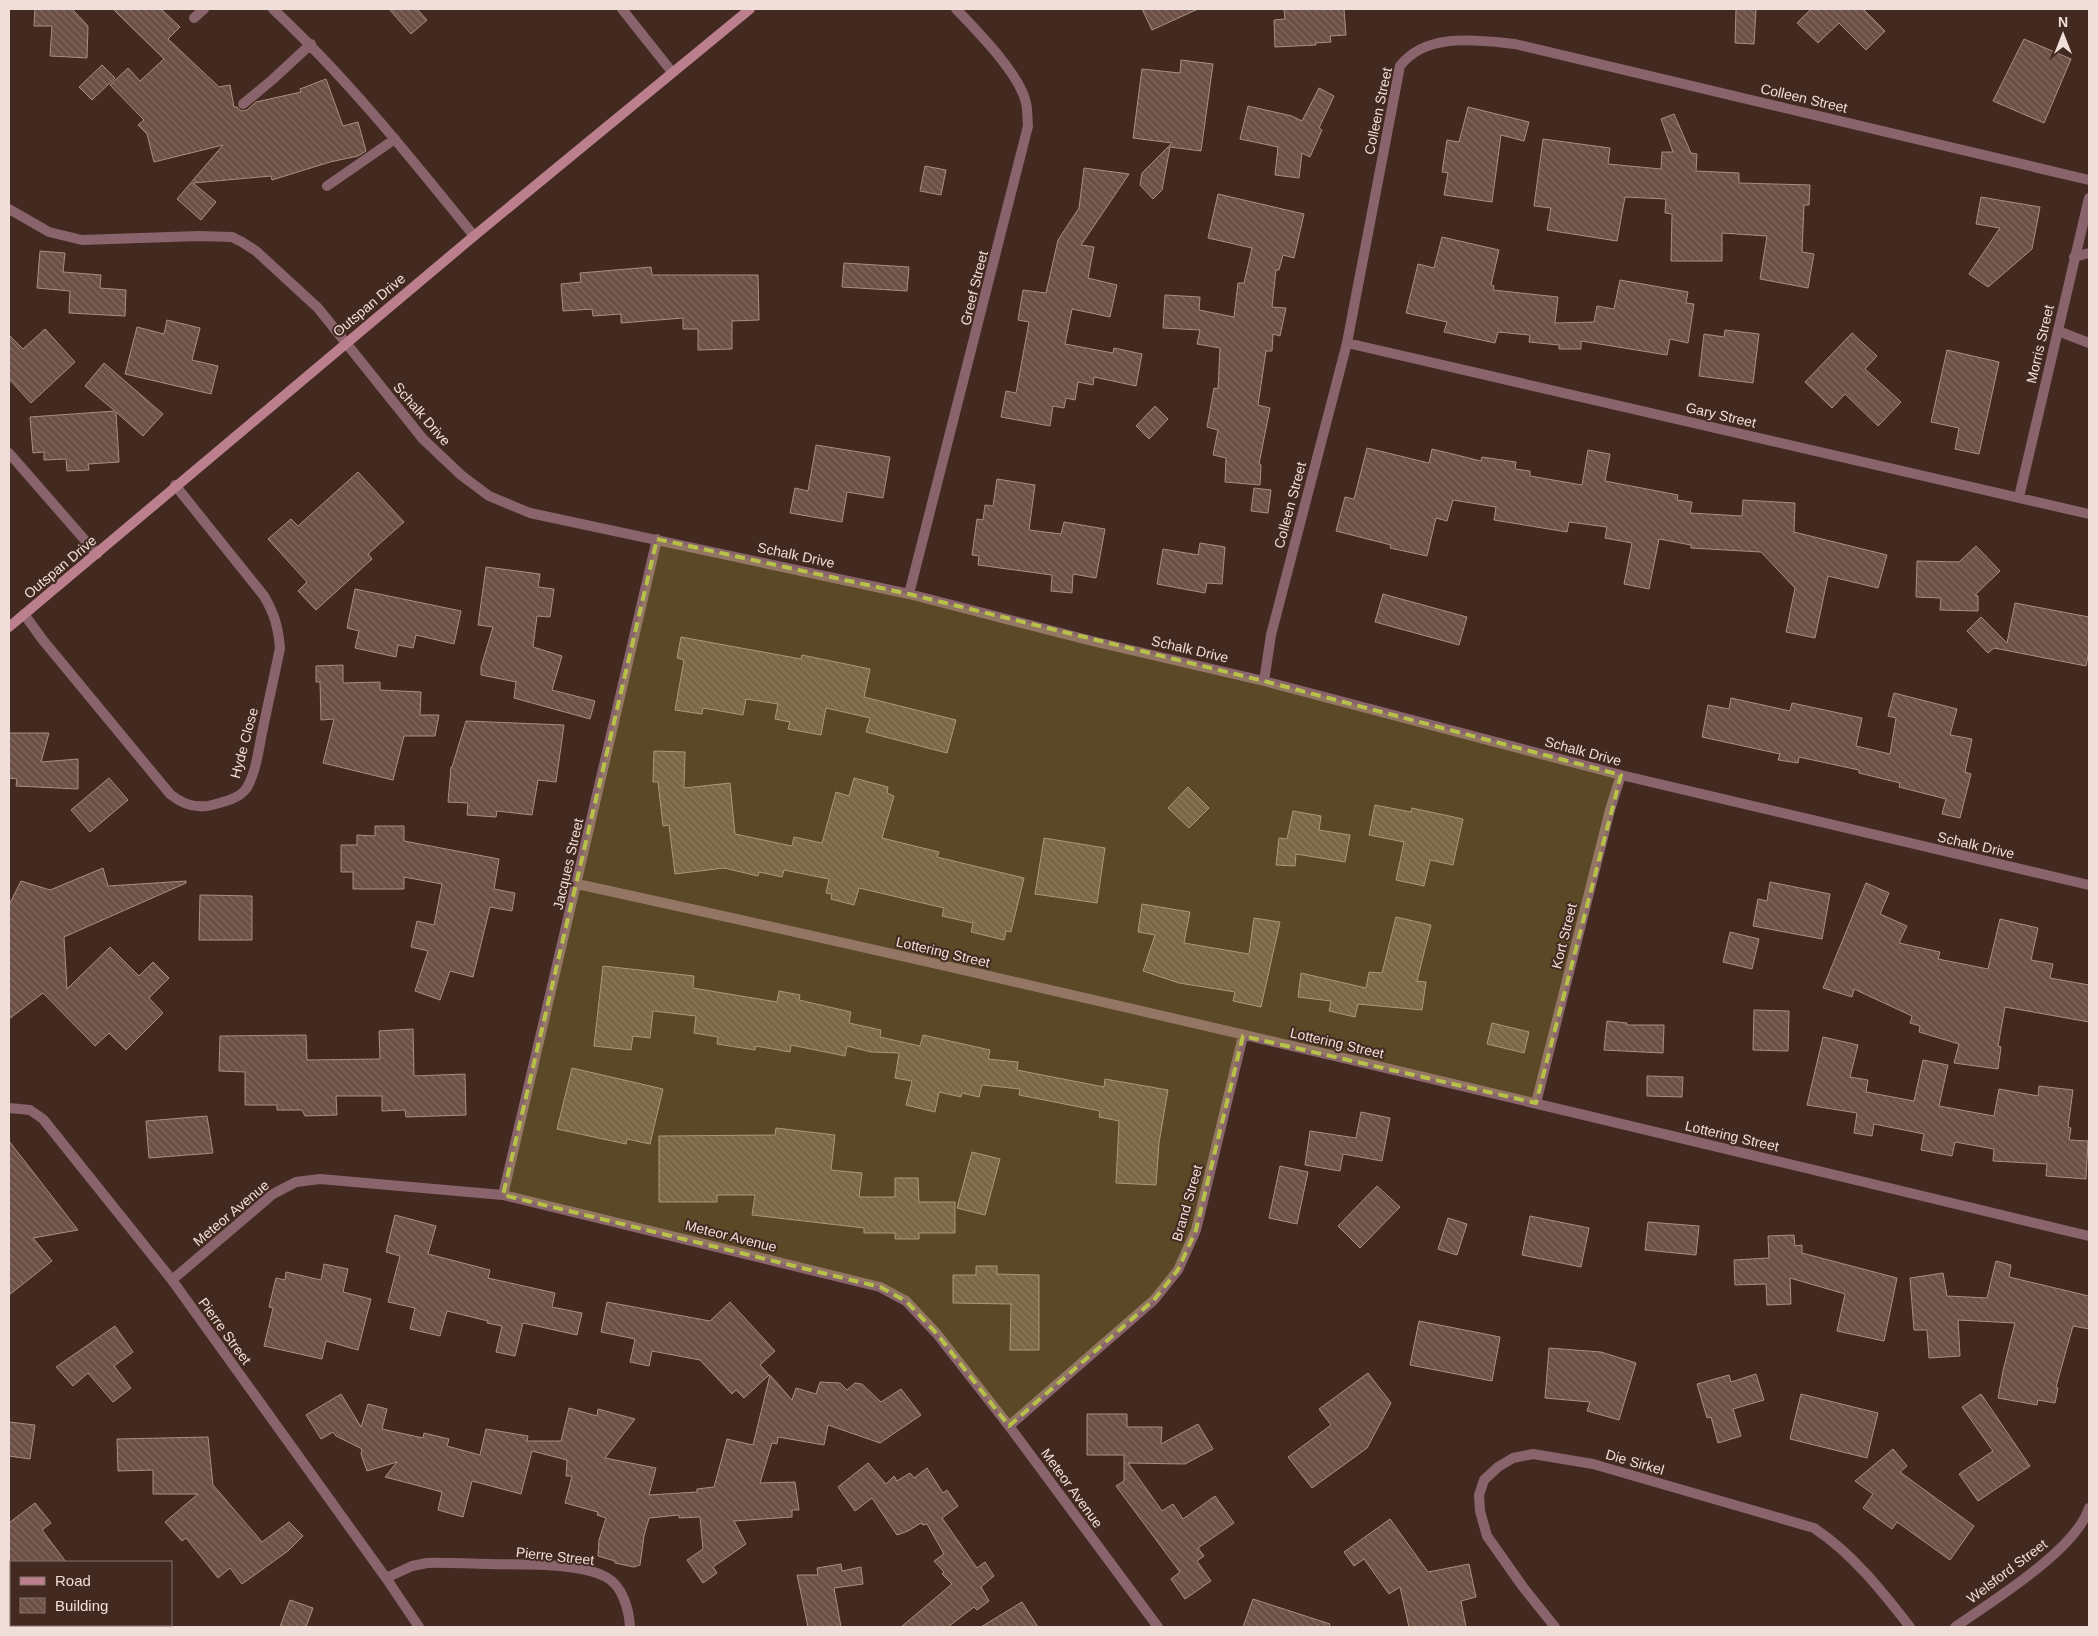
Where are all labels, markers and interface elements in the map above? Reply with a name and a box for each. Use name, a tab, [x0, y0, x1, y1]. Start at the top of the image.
north arrow	[2038, 10, 2088, 60]
text: N	[2058, 14, 2068, 30]
street label: Colleen Street	[1361, 66, 1395, 156]
street label: Colleen Street	[1759, 80, 1849, 116]
street label: Greef Street	[957, 249, 991, 327]
street label: Outspan Drive	[330, 270, 409, 340]
street label: Morris Street	[2023, 303, 2057, 385]
street label: Schalk Drive	[390, 379, 454, 449]
street label: Gary Street	[1684, 399, 1758, 431]
street label: Colleen Street	[1271, 460, 1309, 550]
street label: Outspan Drive	[21, 532, 100, 602]
street label: Schalk Drive	[756, 539, 836, 571]
street label: Schalk Drive	[1150, 632, 1230, 666]
street label: Hyde Close	[227, 706, 261, 780]
street label: Schalk Drive	[1543, 733, 1623, 769]
street label: Jacques Street	[550, 817, 586, 911]
street label: Schalk Drive	[1936, 828, 2016, 862]
street label: Kort Street	[1548, 901, 1580, 970]
street label: Lottering Street	[895, 933, 992, 971]
street label: Lottering Street	[1289, 1024, 1386, 1062]
street label: Lottering Street	[1684, 1117, 1781, 1155]
street label: Brand Street	[1168, 1163, 1206, 1243]
street label: Meteor Avenue	[190, 1177, 272, 1249]
street label: Meteor Avenue	[683, 1217, 779, 1255]
street label: Pierre Street	[195, 1295, 255, 1368]
street label: Meteor Avenue	[1038, 1445, 1106, 1531]
street label: Die Sirkel	[1604, 1446, 1666, 1478]
street label: Welsford Street	[1964, 1536, 2050, 1606]
street label: Pierre Street	[515, 1544, 595, 1568]
legend	[10, 1561, 172, 1626]
text: Road	[55, 1572, 91, 1589]
text: Building	[55, 1597, 108, 1614]

